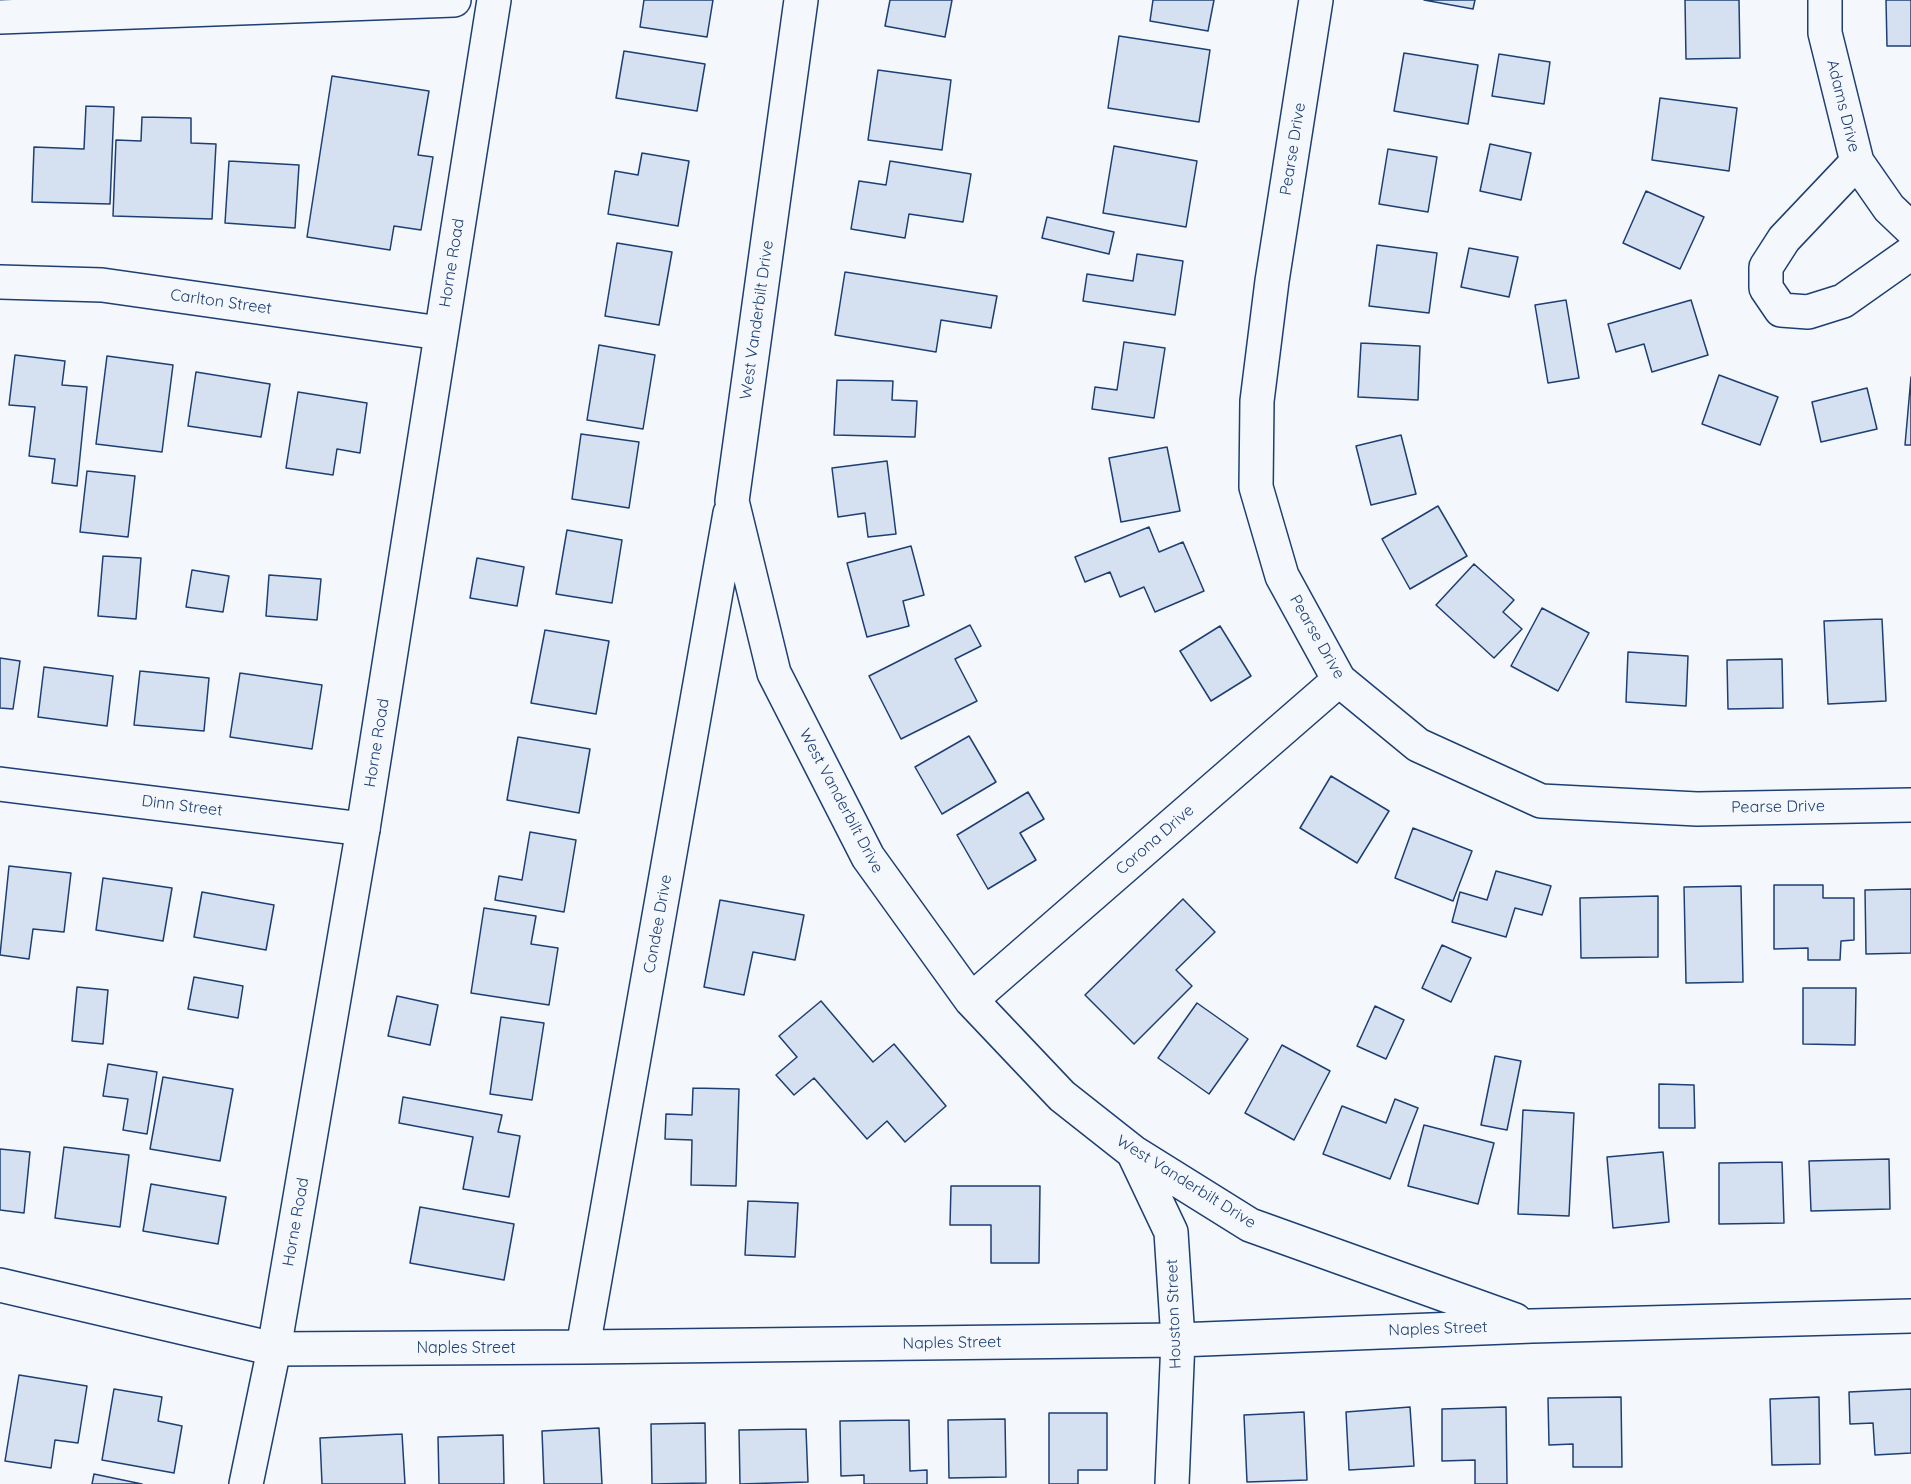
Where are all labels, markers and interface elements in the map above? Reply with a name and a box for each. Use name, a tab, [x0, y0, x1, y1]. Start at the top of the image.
street label: Adams Drive	[1822, 58, 1864, 154]
street label: Pearse Drive	[1276, 101, 1310, 197]
street label: Horne Road	[436, 217, 468, 309]
street label: West Vanderbilt Drive	[736, 239, 778, 401]
street label: Carlton Street	[169, 285, 273, 319]
street label: Pearse Drive	[1285, 592, 1349, 682]
street label: Horne Road	[361, 697, 393, 789]
street label: West Vanderbilt Drive	[795, 725, 887, 877]
street label: Dinn Street	[140, 792, 224, 820]
street label: Pearse Drive	[1731, 797, 1825, 817]
street label: Corona Drive	[1112, 801, 1198, 879]
street label: Condee Drive	[640, 873, 676, 975]
street label: West Vanderbilt Drive	[1113, 1131, 1259, 1233]
street label: Horne Road	[279, 1176, 313, 1268]
street label: Houston Street	[1162, 1259, 1186, 1369]
street label: Naples Street	[1388, 1318, 1488, 1340]
street label: Naples Street	[902, 1333, 1002, 1353]
street label: Naples Street	[416, 1338, 516, 1358]

